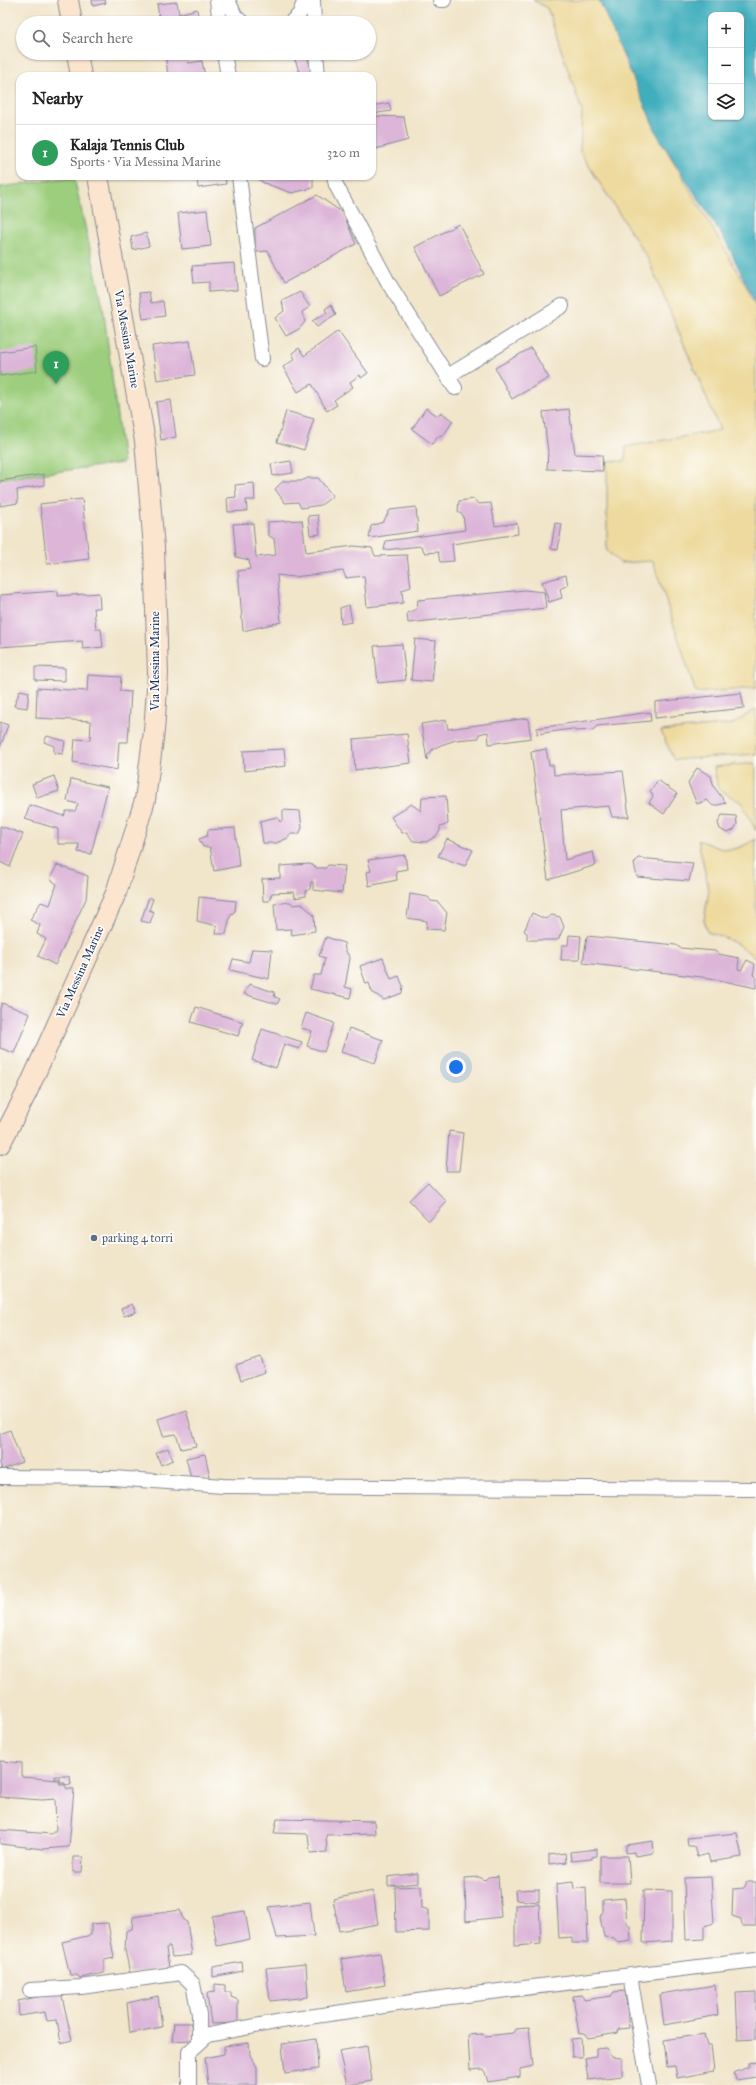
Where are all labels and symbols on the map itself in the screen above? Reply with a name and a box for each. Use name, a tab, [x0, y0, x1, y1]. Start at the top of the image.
street label: Via Messina Marine	[111, 288, 143, 389]
pin: 1	[43, 351, 69, 384]
street label: Via Messina Marine	[148, 611, 162, 712]
street label: Via Messina Marine	[53, 924, 107, 1021]
your location	[446, 1057, 466, 1077]
place label: parking 4 torri	[101, 1231, 174, 1246]
marker: parking 4 torri	[89, 1233, 99, 1243]

